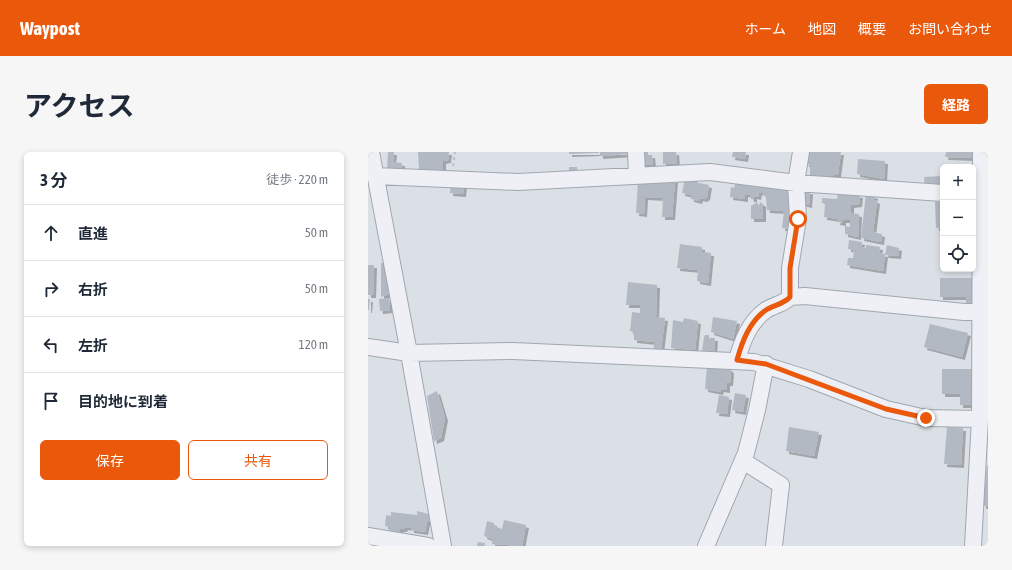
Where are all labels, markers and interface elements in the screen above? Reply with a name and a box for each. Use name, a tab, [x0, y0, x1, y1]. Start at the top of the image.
text: Waypost	[20, 17, 80, 39]
text: ホーム	[744, 21, 786, 37]
text: 地図	[808, 21, 836, 37]
text: 概要	[858, 21, 886, 37]
text: お問い合わせ	[908, 21, 992, 37]
button: 経路	[924, 84, 988, 124]
text: アクセス	[24, 90, 135, 122]
map controls	[940, 164, 976, 272]
button: +	[940, 164, 976, 200]
text: 3 分	[40, 170, 67, 190]
text: 徒歩 · 220 m	[266, 172, 328, 187]
button: −	[940, 200, 976, 236]
route start	[789, 210, 807, 228]
icon: ahead	[40, 222, 62, 244]
text: 直進	[78, 225, 108, 242]
text: 50 m	[305, 225, 328, 240]
button: locate	[940, 236, 976, 272]
icon: right	[40, 278, 62, 300]
text: 右折	[78, 281, 108, 298]
text: 50 m	[305, 281, 328, 296]
icon: left	[40, 334, 62, 356]
text: 左折	[78, 337, 108, 354]
text: 120 m	[299, 337, 328, 352]
icon: arrive	[40, 390, 62, 412]
text: 目的地に到着	[78, 393, 168, 410]
route end	[917, 409, 935, 427]
button: 保存	[40, 440, 180, 480]
button: 共有	[188, 440, 328, 480]

